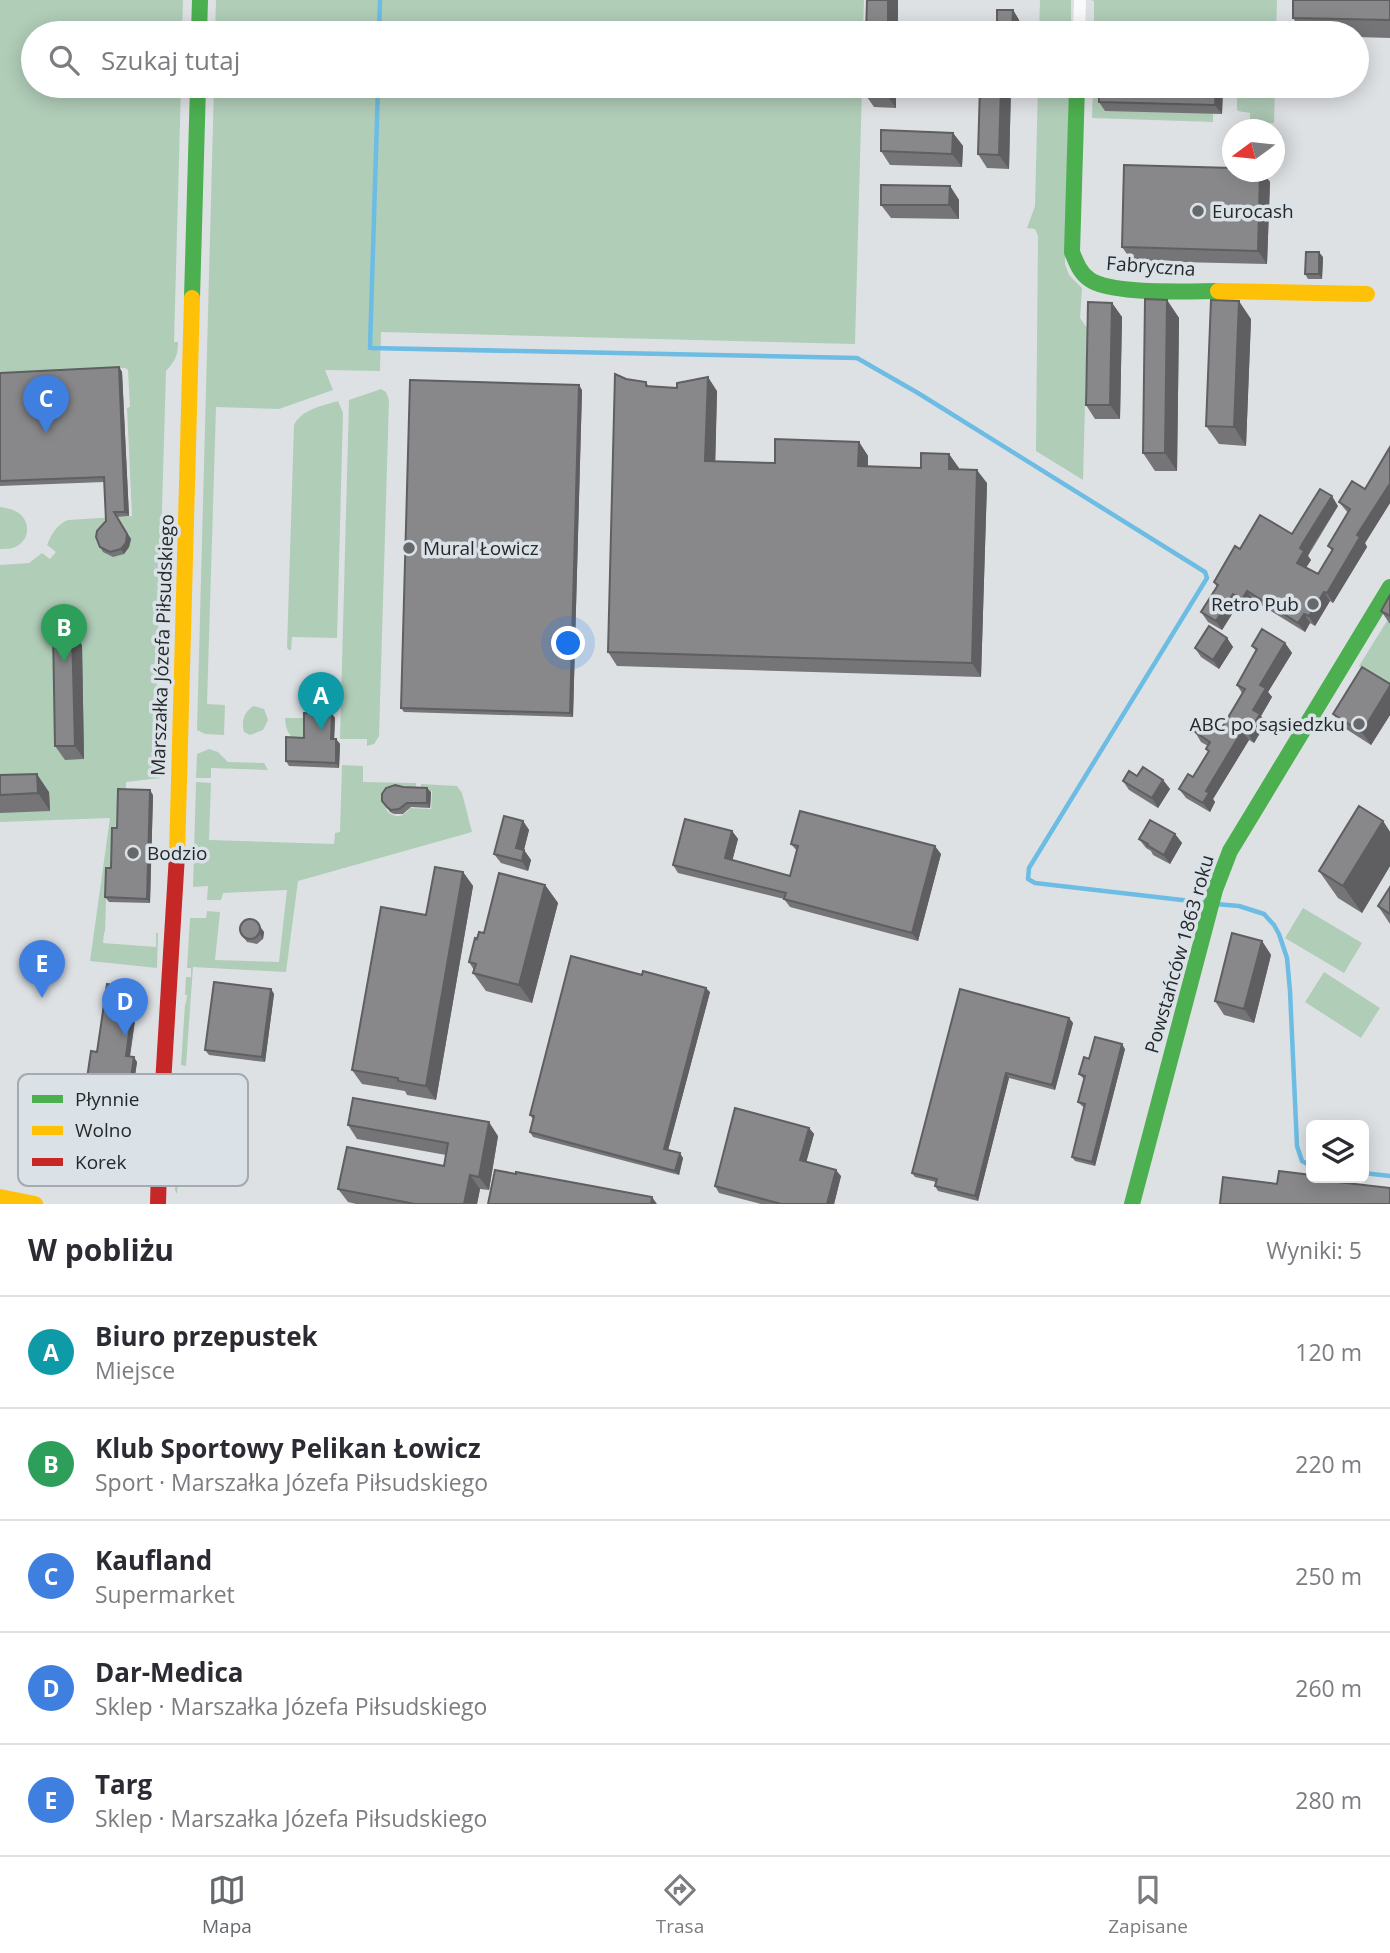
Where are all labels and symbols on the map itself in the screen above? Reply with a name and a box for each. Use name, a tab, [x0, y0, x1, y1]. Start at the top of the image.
north arrow	[1222, 119, 1285, 182]
place label: Eurocash	[1212, 198, 1294, 224]
marker: Eurocash	[1190, 203, 1206, 219]
street label: Fabryczna	[1105, 250, 1197, 282]
pin: C	[23, 375, 69, 433]
street label: Marszałka Józefa Piłsudskiego	[144, 514, 180, 776]
place label: Mural Łowicz	[423, 535, 539, 561]
marker: Mural Łowicz	[401, 540, 417, 556]
place label: Retro Pub	[1211, 591, 1299, 617]
marker: Retro Pub	[1305, 596, 1321, 612]
pin: B	[41, 604, 87, 662]
your location	[551, 626, 585, 660]
pin: A	[298, 672, 344, 730]
place label: ABC po sąsiedzku	[1190, 711, 1345, 737]
marker: ABC po sąsiedzku	[1351, 716, 1367, 732]
place label: Bodzio	[147, 840, 207, 866]
marker: Bodzio	[125, 845, 141, 861]
street label: Powstańców 1863 roku	[1138, 852, 1220, 1056]
pin: E	[19, 940, 65, 998]
pin: D	[102, 978, 148, 1036]
legend	[18, 1074, 248, 1186]
text: Płynnie	[75, 1086, 140, 1112]
text: Wolno	[75, 1117, 132, 1143]
text: Korek	[75, 1149, 126, 1175]

